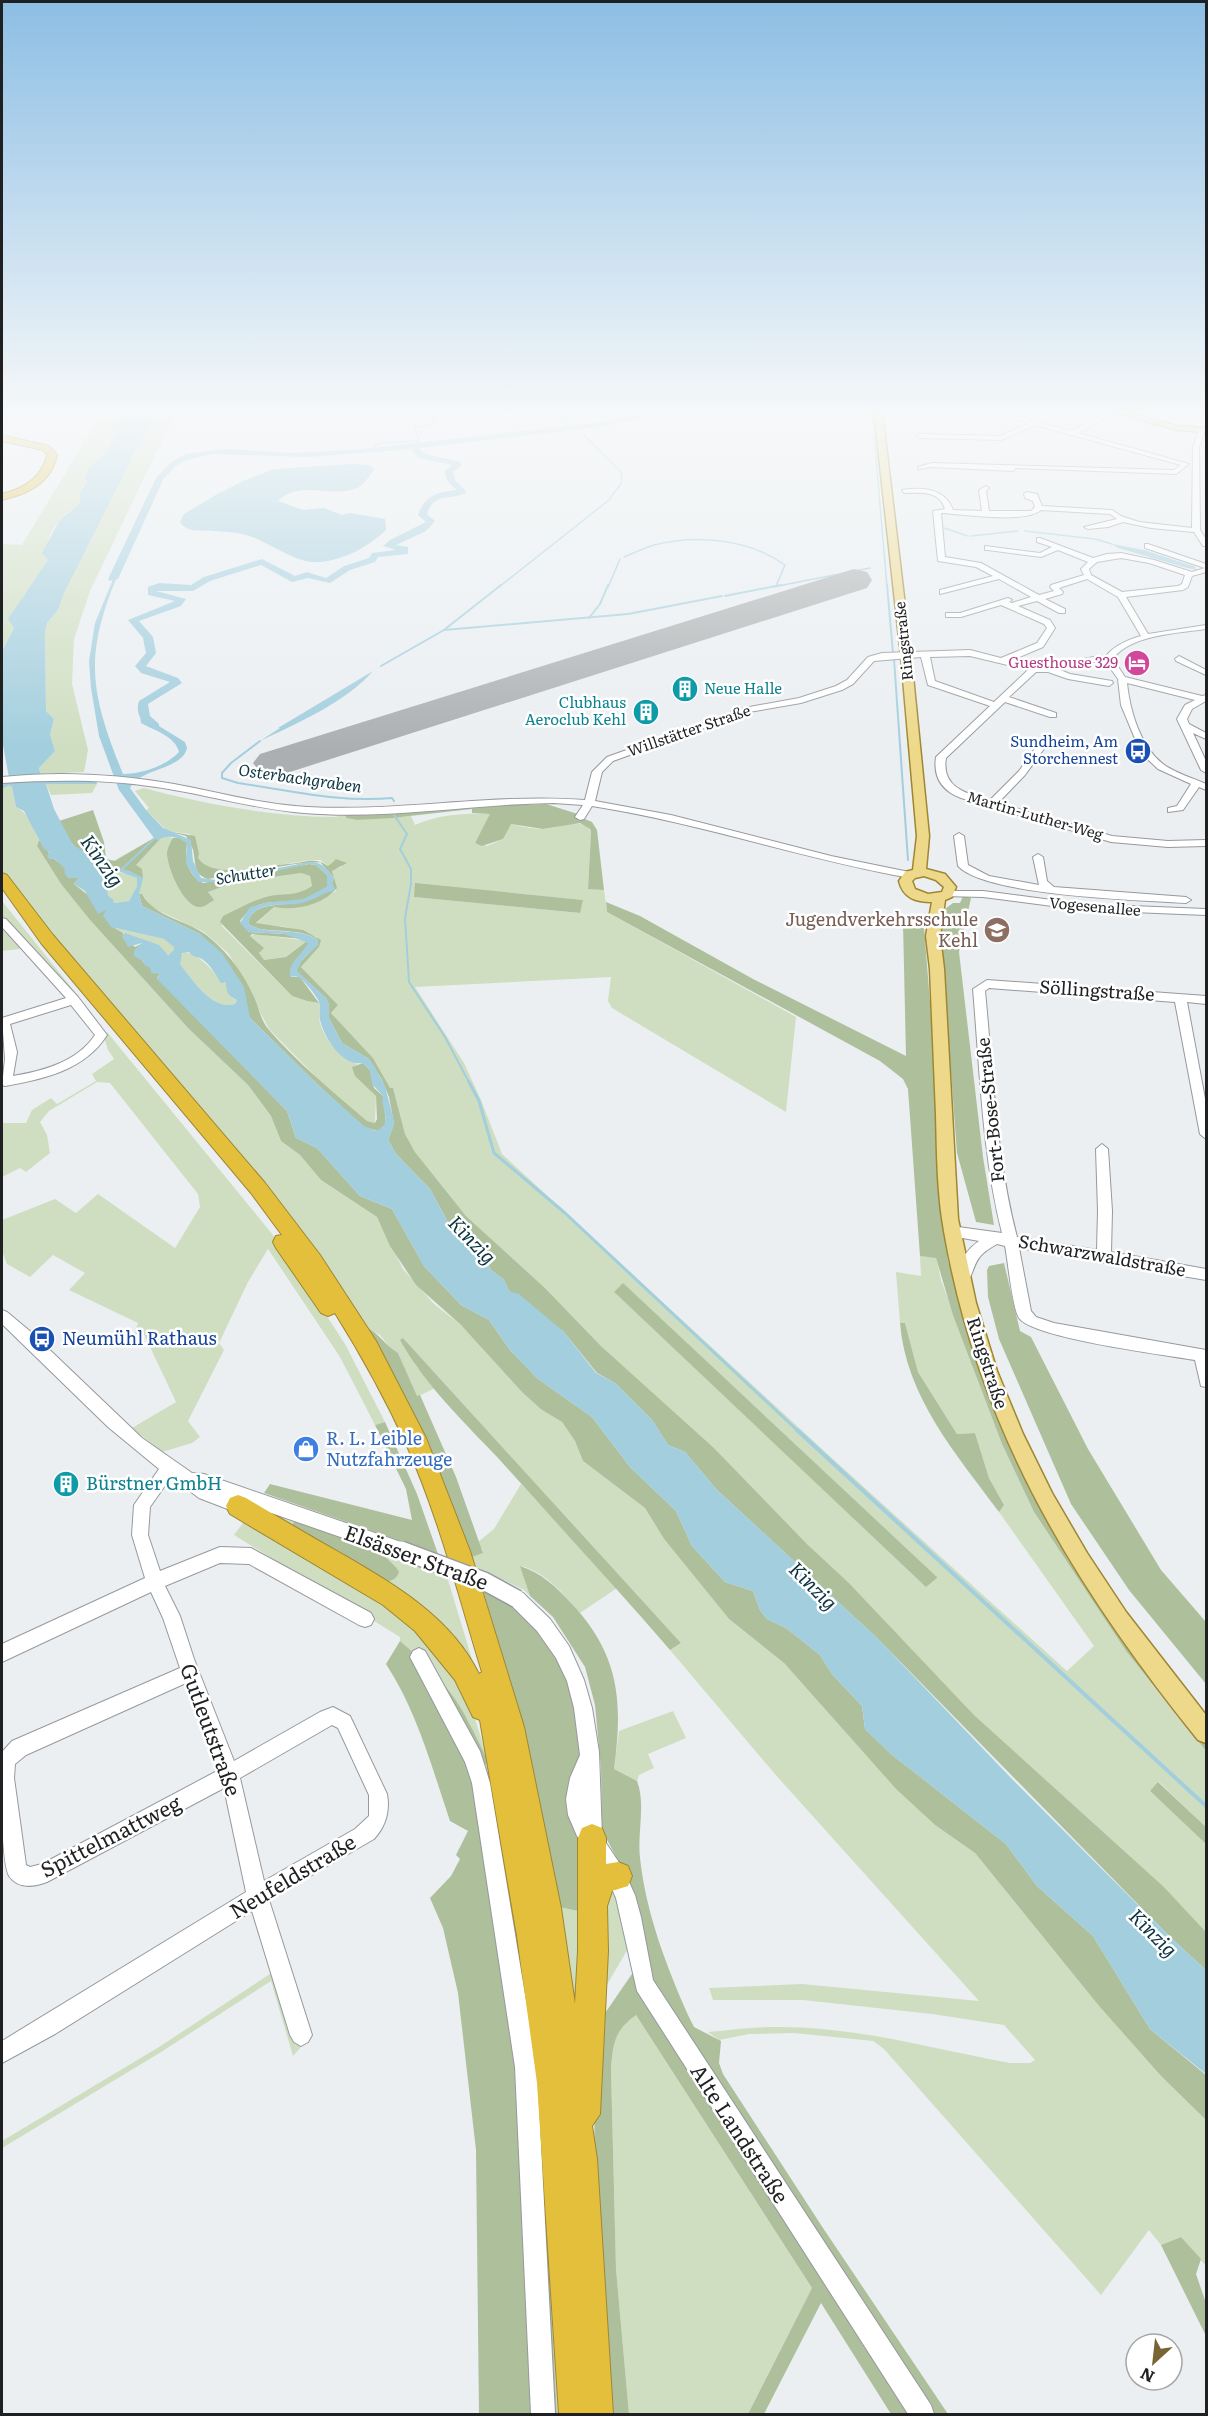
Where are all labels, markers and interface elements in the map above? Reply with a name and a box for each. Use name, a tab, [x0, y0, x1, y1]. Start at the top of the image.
street label: Ringstraße	[887, 600, 918, 682]
hotel icon: Guesthouse 329	[1122, 648, 1152, 678]
place label: Guesthouse 329	[1008, 650, 1118, 673]
building icon: Neue Halle	[670, 674, 700, 704]
place label: Neue Halle	[704, 676, 782, 699]
place label: Clubhaus Aeroclub Kehl	[525, 690, 626, 730]
building icon: Clubhaus Aeroclub Kehl	[631, 697, 661, 727]
street label: Willstätter Straße	[624, 698, 753, 761]
place label: Sundheim, Am Storchennest	[1010, 729, 1118, 769]
bus stop icon: Sundheim, Am Storchennest	[1123, 736, 1153, 766]
water label: Osterbachgraben	[237, 756, 364, 798]
street label: Martin-Luther-Weg	[965, 784, 1107, 845]
water label: Kinzig	[75, 827, 133, 892]
water label: Schutter	[214, 856, 278, 890]
street label: Vogesenallee	[1048, 890, 1142, 921]
place label: Jugendverkehrsschule Kehl	[785, 905, 978, 953]
school or university icon: Jugendverkehrsschule Kehl	[982, 915, 1012, 945]
street label: Söllingstraße	[1039, 972, 1156, 1007]
street label: Fort-Bose-Straße	[968, 1036, 1011, 1184]
water label: Kinzig	[442, 1207, 504, 1270]
street label: Schwarzwaldstraße	[1016, 1227, 1188, 1283]
street label: Ringstraße	[961, 1313, 1016, 1412]
bus stop icon: Neumühl Rathaus	[27, 1324, 57, 1354]
place label: Neumühl Rathaus	[62, 1324, 217, 1351]
place label: R. L. Leible Nutzfahrzeuge	[326, 1424, 452, 1472]
shop icon: R. L. Leible Nutzfahrzeuge	[291, 1434, 321, 1464]
building icon: Bürstner GmbH	[51, 1469, 81, 1499]
place label: Bürstner GmbH	[86, 1469, 222, 1496]
street label: Elsässer Straße	[340, 1515, 493, 1596]
water label: Kinzig	[783, 1553, 846, 1616]
street label: Gutleutstraße	[174, 1659, 251, 1800]
street label: Spittelmattweg	[34, 1786, 186, 1884]
street label: Neufeldstraße	[223, 1825, 361, 1925]
water label: Kinzig	[1123, 1900, 1186, 1963]
street label: Alte Landstraße	[684, 2057, 798, 2208]
north arrow	[1124, 2332, 1184, 2392]
text: N	[1135, 2363, 1158, 2390]

